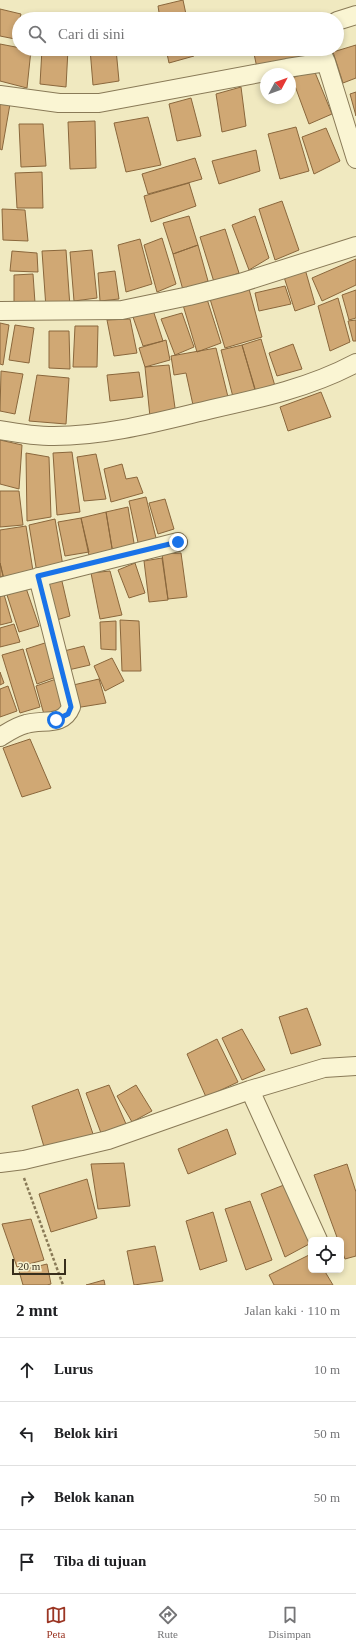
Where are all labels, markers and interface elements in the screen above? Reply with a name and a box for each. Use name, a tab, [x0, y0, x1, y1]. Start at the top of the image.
search box	[12, 12, 344, 56]
icon: search	[26, 23, 48, 45]
text: Cari di sini	[58, 26, 125, 42]
north arrow	[260, 68, 296, 104]
route end	[169, 533, 187, 551]
route start	[47, 711, 65, 729]
map controls	[308, 1237, 344, 1273]
button: locate	[308, 1237, 344, 1273]
scale bar	[12, 1257, 66, 1276]
text: 20 m	[18, 1260, 40, 1272]
text: 2 mnt	[16, 1301, 58, 1320]
text: Jalan kaki · 110 m	[244, 1303, 340, 1318]
icon: ahead	[16, 1359, 38, 1381]
text: Lurus	[54, 1361, 93, 1377]
text: 10 m	[314, 1362, 340, 1377]
icon: left	[16, 1423, 38, 1445]
text: Belok kiri	[54, 1425, 118, 1441]
text: 50 m	[314, 1426, 340, 1441]
icon: right	[16, 1487, 38, 1509]
text: Belok kanan	[54, 1489, 134, 1505]
text: 50 m	[314, 1490, 340, 1505]
icon: arrive	[16, 1551, 38, 1573]
text: Tiba di tujuan	[54, 1553, 146, 1569]
tab: Peta	[45, 1604, 67, 1640]
tab: Rute	[157, 1604, 179, 1640]
tab: Disimpan	[268, 1604, 311, 1640]

